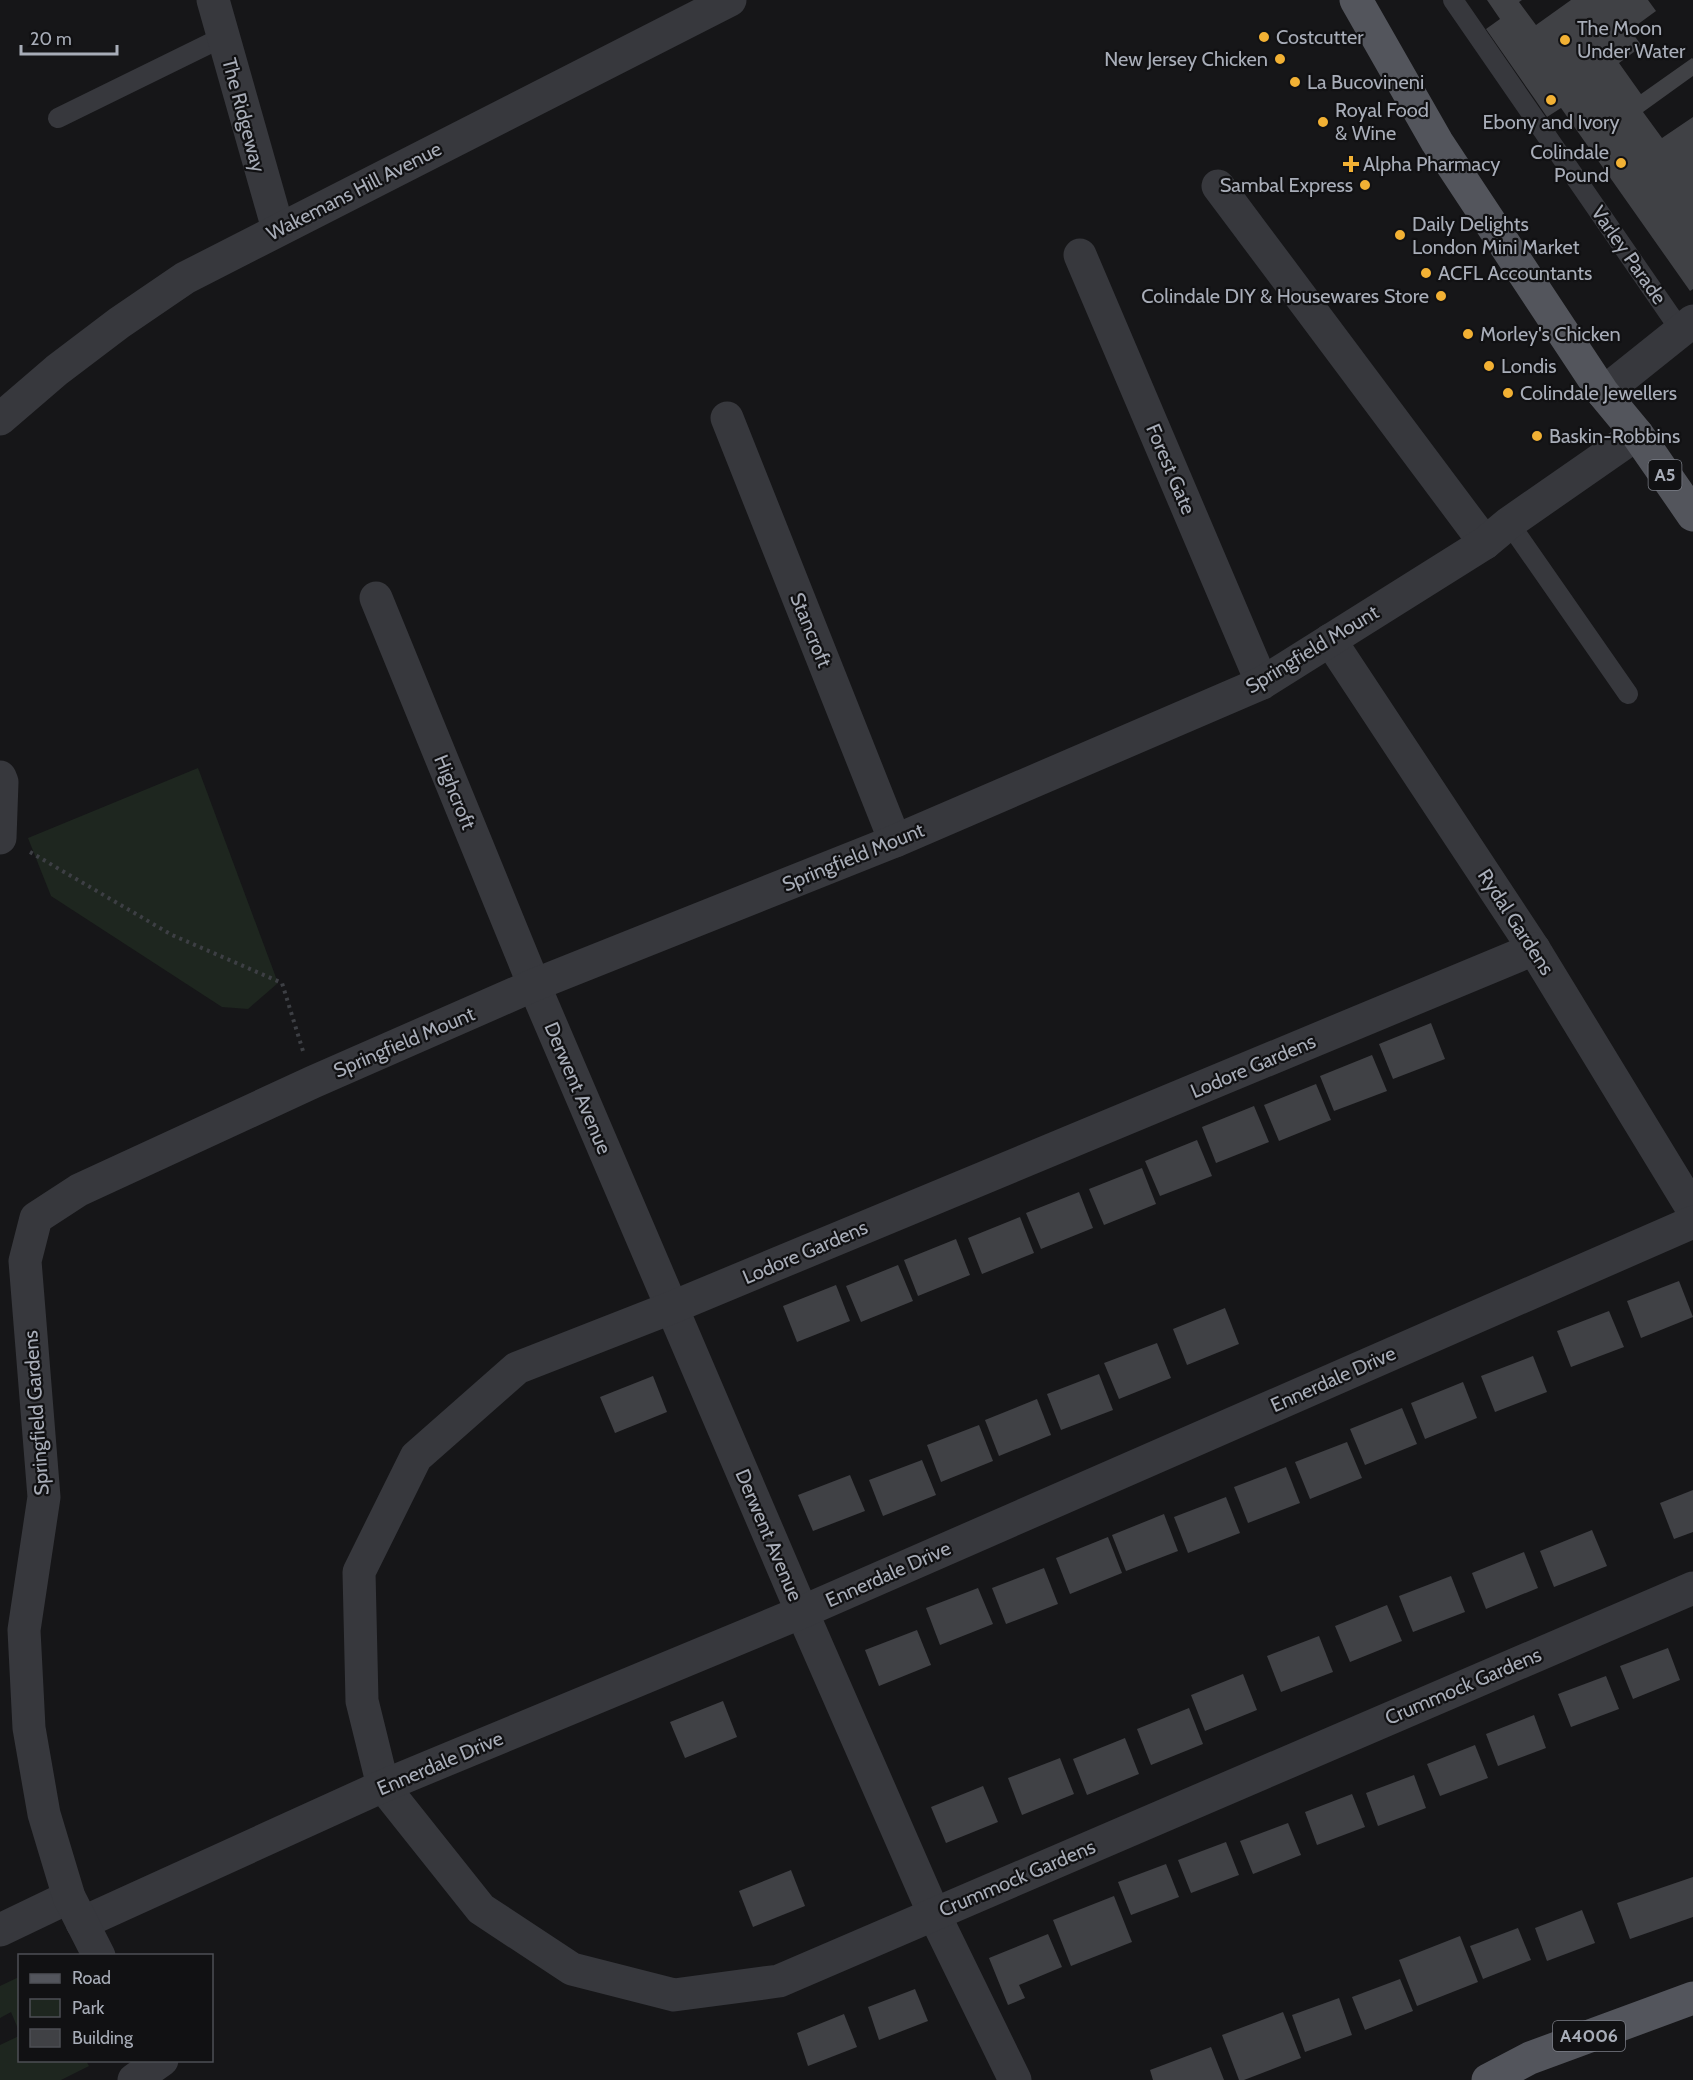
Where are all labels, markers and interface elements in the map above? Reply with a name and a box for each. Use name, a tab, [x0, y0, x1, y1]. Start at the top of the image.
place label: The Moon Under Water	[1577, 16, 1686, 63]
scale bar	[21, 18, 117, 56]
place label: Costcutter	[1276, 25, 1364, 49]
text: 20 m	[30, 28, 72, 50]
marker: Costcutter	[1257, 30, 1271, 44]
marker: The Moon Under Water	[1558, 33, 1572, 47]
place label: New Jersey Chicken	[1104, 47, 1268, 71]
marker: New Jersey Chicken	[1273, 52, 1287, 66]
street label: The Ridgeway	[217, 55, 271, 175]
place label: La Bucovineni	[1307, 70, 1424, 94]
marker: La Bucovineni	[1288, 75, 1302, 89]
marker: Ebony and Ivory	[1544, 93, 1558, 107]
place label: Royal Food & Wine	[1335, 98, 1429, 145]
place label: Ebony and Ivory	[1482, 110, 1620, 134]
marker: Royal Food & Wine	[1316, 115, 1330, 129]
street label: Wakemans Hill Avenue	[263, 136, 445, 246]
place label: Colindale Pound	[1530, 140, 1609, 187]
place label: Alpha Pharmacy	[1363, 152, 1500, 176]
marker: Colindale Pound	[1614, 156, 1628, 170]
marker: Alpha Pharmacy	[1344, 157, 1358, 171]
place label: Sambal Express	[1220, 173, 1353, 197]
marker: Sambal Express	[1358, 178, 1372, 192]
street label: Varley Parade	[1586, 201, 1672, 309]
place label: Daily Delights London Mini Market	[1412, 212, 1580, 259]
marker: Daily Delights London Mini Market	[1393, 228, 1407, 242]
place label: ACFL Accountants	[1438, 261, 1592, 285]
marker: ACFL Accountants	[1419, 266, 1433, 280]
place label: Colindale DIY & Housewares Store	[1141, 284, 1429, 308]
marker: Colindale DIY & Housewares Store	[1434, 289, 1448, 303]
place label: Morley's Chicken	[1480, 322, 1621, 346]
marker: Morley's Chicken	[1461, 327, 1475, 341]
place label: Londis	[1501, 354, 1557, 378]
marker: Londis	[1482, 359, 1496, 373]
place label: Colindale Jewellers	[1520, 381, 1677, 405]
marker: Colindale Jewellers	[1501, 386, 1515, 400]
street label: Forest Gate	[1141, 420, 1201, 518]
place label: Baskin-Robbins	[1549, 424, 1680, 448]
marker: Baskin-Robbins	[1530, 429, 1544, 443]
road number: A5	[1648, 460, 1682, 490]
street label: Stancroft	[785, 589, 837, 671]
street label: Springfield Mount	[1241, 600, 1383, 698]
street label: Highcroft	[429, 751, 481, 833]
street label: Springfield Mount	[779, 818, 928, 896]
street label: Rydal Gardens	[1473, 864, 1559, 980]
street label: Springfield Mount	[330, 1001, 478, 1083]
street label: Derwent Avenue	[539, 1018, 617, 1158]
street label: Lodore Gardens	[1187, 1029, 1319, 1103]
street label: Lodore Gardens	[739, 1215, 871, 1289]
street label: Springfield Gardens	[18, 1330, 54, 1496]
street label: Ennerdale Drive	[1267, 1341, 1399, 1417]
street label: Derwent Avenue	[730, 1465, 808, 1605]
street label: Ennerdale Drive	[822, 1536, 954, 1612]
street label: Crummock Gardens	[1381, 1642, 1545, 1730]
street label: Ennerdale Drive	[373, 1726, 507, 1800]
street label: Crummock Gardens	[935, 1834, 1099, 1922]
legend	[18, 1954, 213, 2062]
text: Road	[72, 1967, 111, 1989]
text: Park	[72, 1997, 105, 2019]
road number: A4006	[1553, 2021, 1625, 2051]
text: Building	[72, 2027, 134, 2049]

